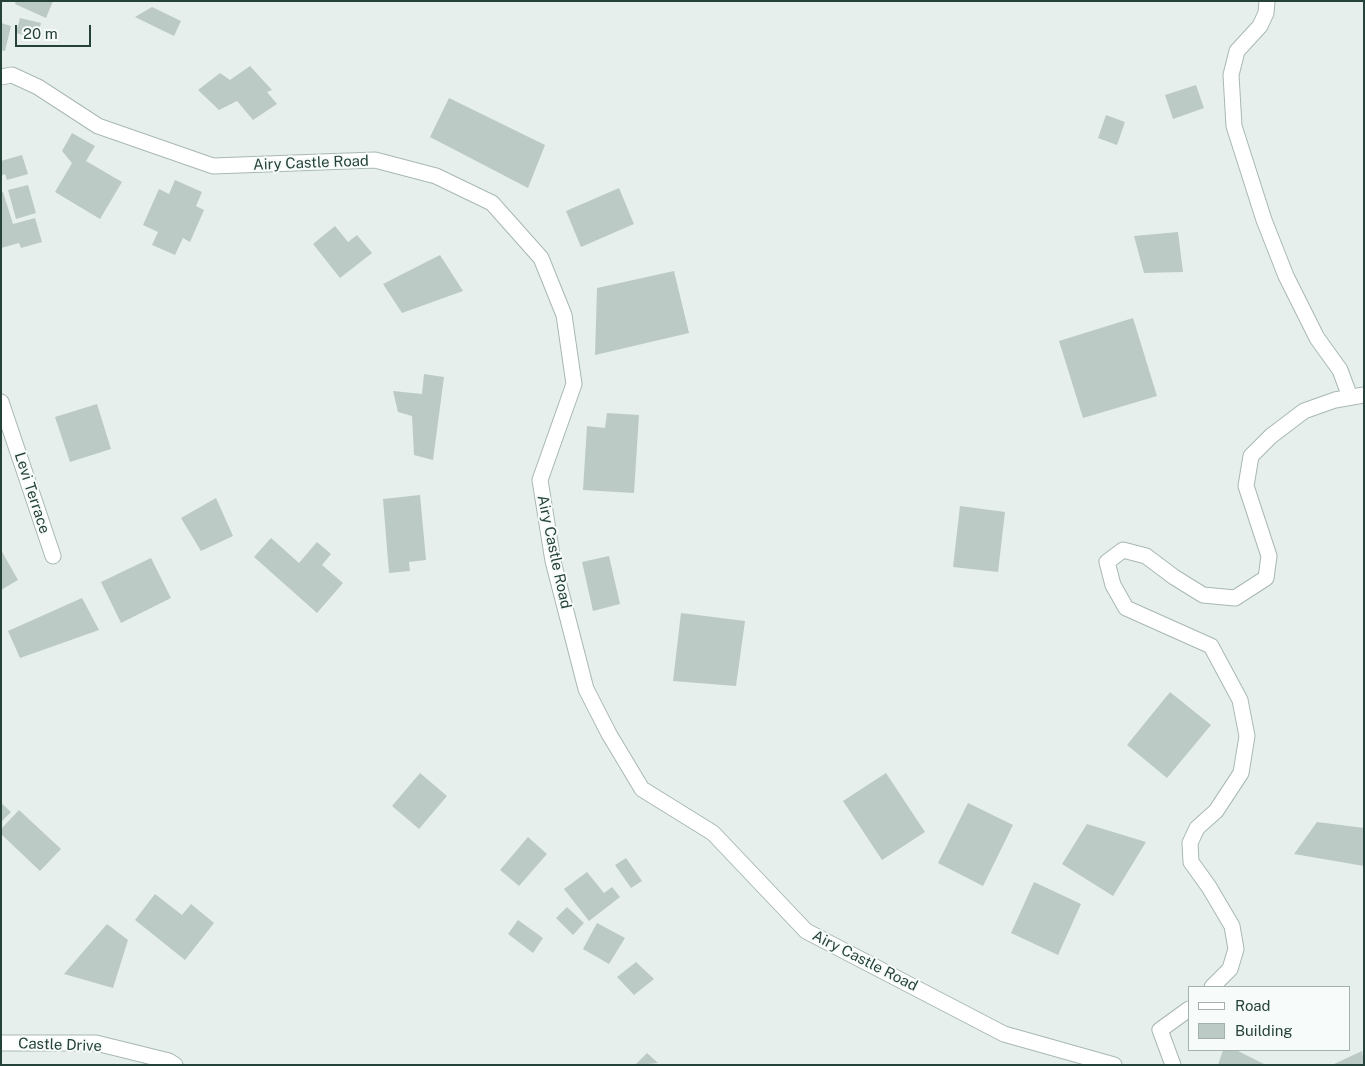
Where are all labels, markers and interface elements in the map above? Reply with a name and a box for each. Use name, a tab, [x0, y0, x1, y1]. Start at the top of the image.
scale bar	[18, 15, 94, 47]
text: 20 m	[23, 25, 58, 42]
street label: Airy Castle Road	[253, 152, 369, 174]
street label: Levi Terrace	[10, 450, 54, 536]
street label: Airy Castle Road	[533, 494, 575, 610]
street label: Airy Castle Road	[809, 927, 921, 995]
legend	[1188, 986, 1350, 1051]
text: Road	[1235, 997, 1271, 1014]
text: Building	[1235, 1022, 1293, 1039]
street label: Castle Drive	[18, 1035, 102, 1055]

